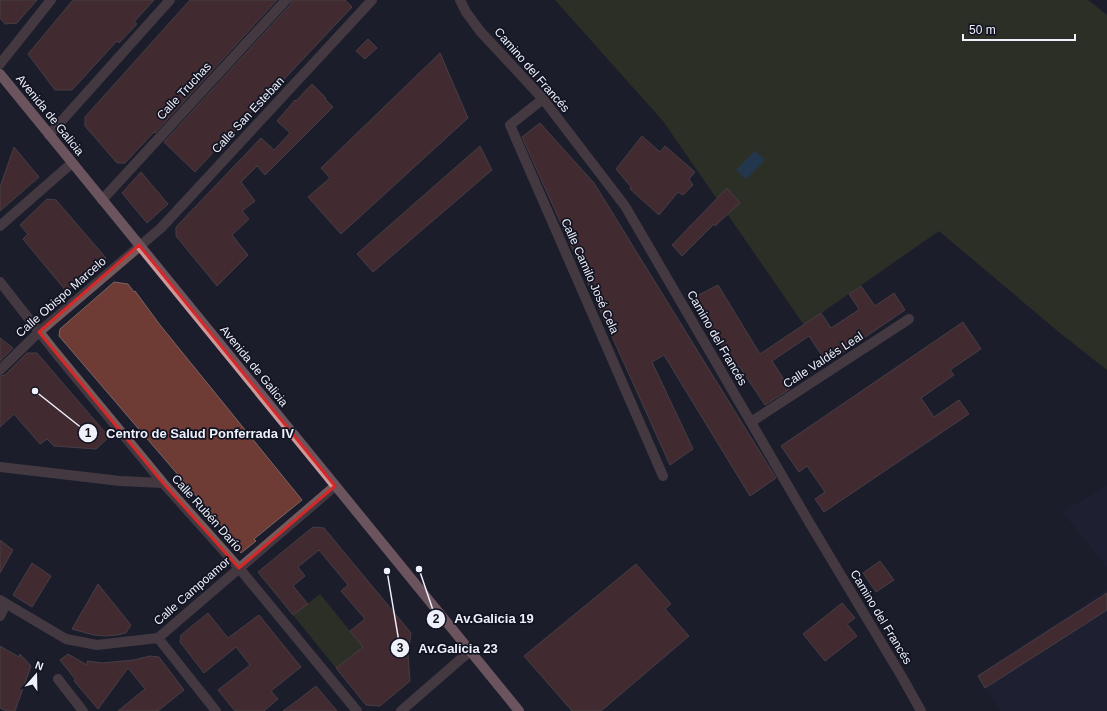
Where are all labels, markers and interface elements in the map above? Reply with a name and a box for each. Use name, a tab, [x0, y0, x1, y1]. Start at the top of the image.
scale bar	[963, 16, 1075, 42]
text: 50 m	[969, 23, 996, 37]
street label: Camino del Francés	[491, 25, 573, 115]
street label: Calle Truchas	[154, 59, 214, 123]
street label: Avenida de Galicia	[13, 72, 87, 158]
street label: Calle San Esteban	[209, 74, 287, 156]
street label: Calle Camilo José Cela	[558, 216, 622, 336]
street label: Calle Obispo Marcelo	[13, 254, 109, 340]
street label: Camino del Francés	[684, 288, 750, 388]
street label: Avenida de Galicia	[217, 323, 291, 409]
street label: Calle Valdés Leal	[780, 329, 866, 391]
callout: Centro de Salud Ponferrada IV	[78, 421, 302, 446]
text: 1	[85, 426, 92, 440]
text: Centro de Salud Ponferrada IV	[106, 426, 294, 441]
street label: Calle Rubén Darío	[169, 472, 245, 555]
street label: Calle Campoamor	[151, 554, 233, 628]
street label: Camino del Francés	[847, 567, 915, 667]
callout: Av.Galicia 19	[426, 606, 541, 631]
text: Av.Galicia 19	[454, 611, 534, 626]
text: 2	[433, 612, 440, 626]
callout: Av.Galicia 23	[390, 636, 506, 661]
text: 3	[397, 641, 404, 655]
text: Av.Galicia 23	[418, 641, 498, 656]
north arrow	[16, 655, 56, 695]
text: N	[34, 659, 45, 673]

